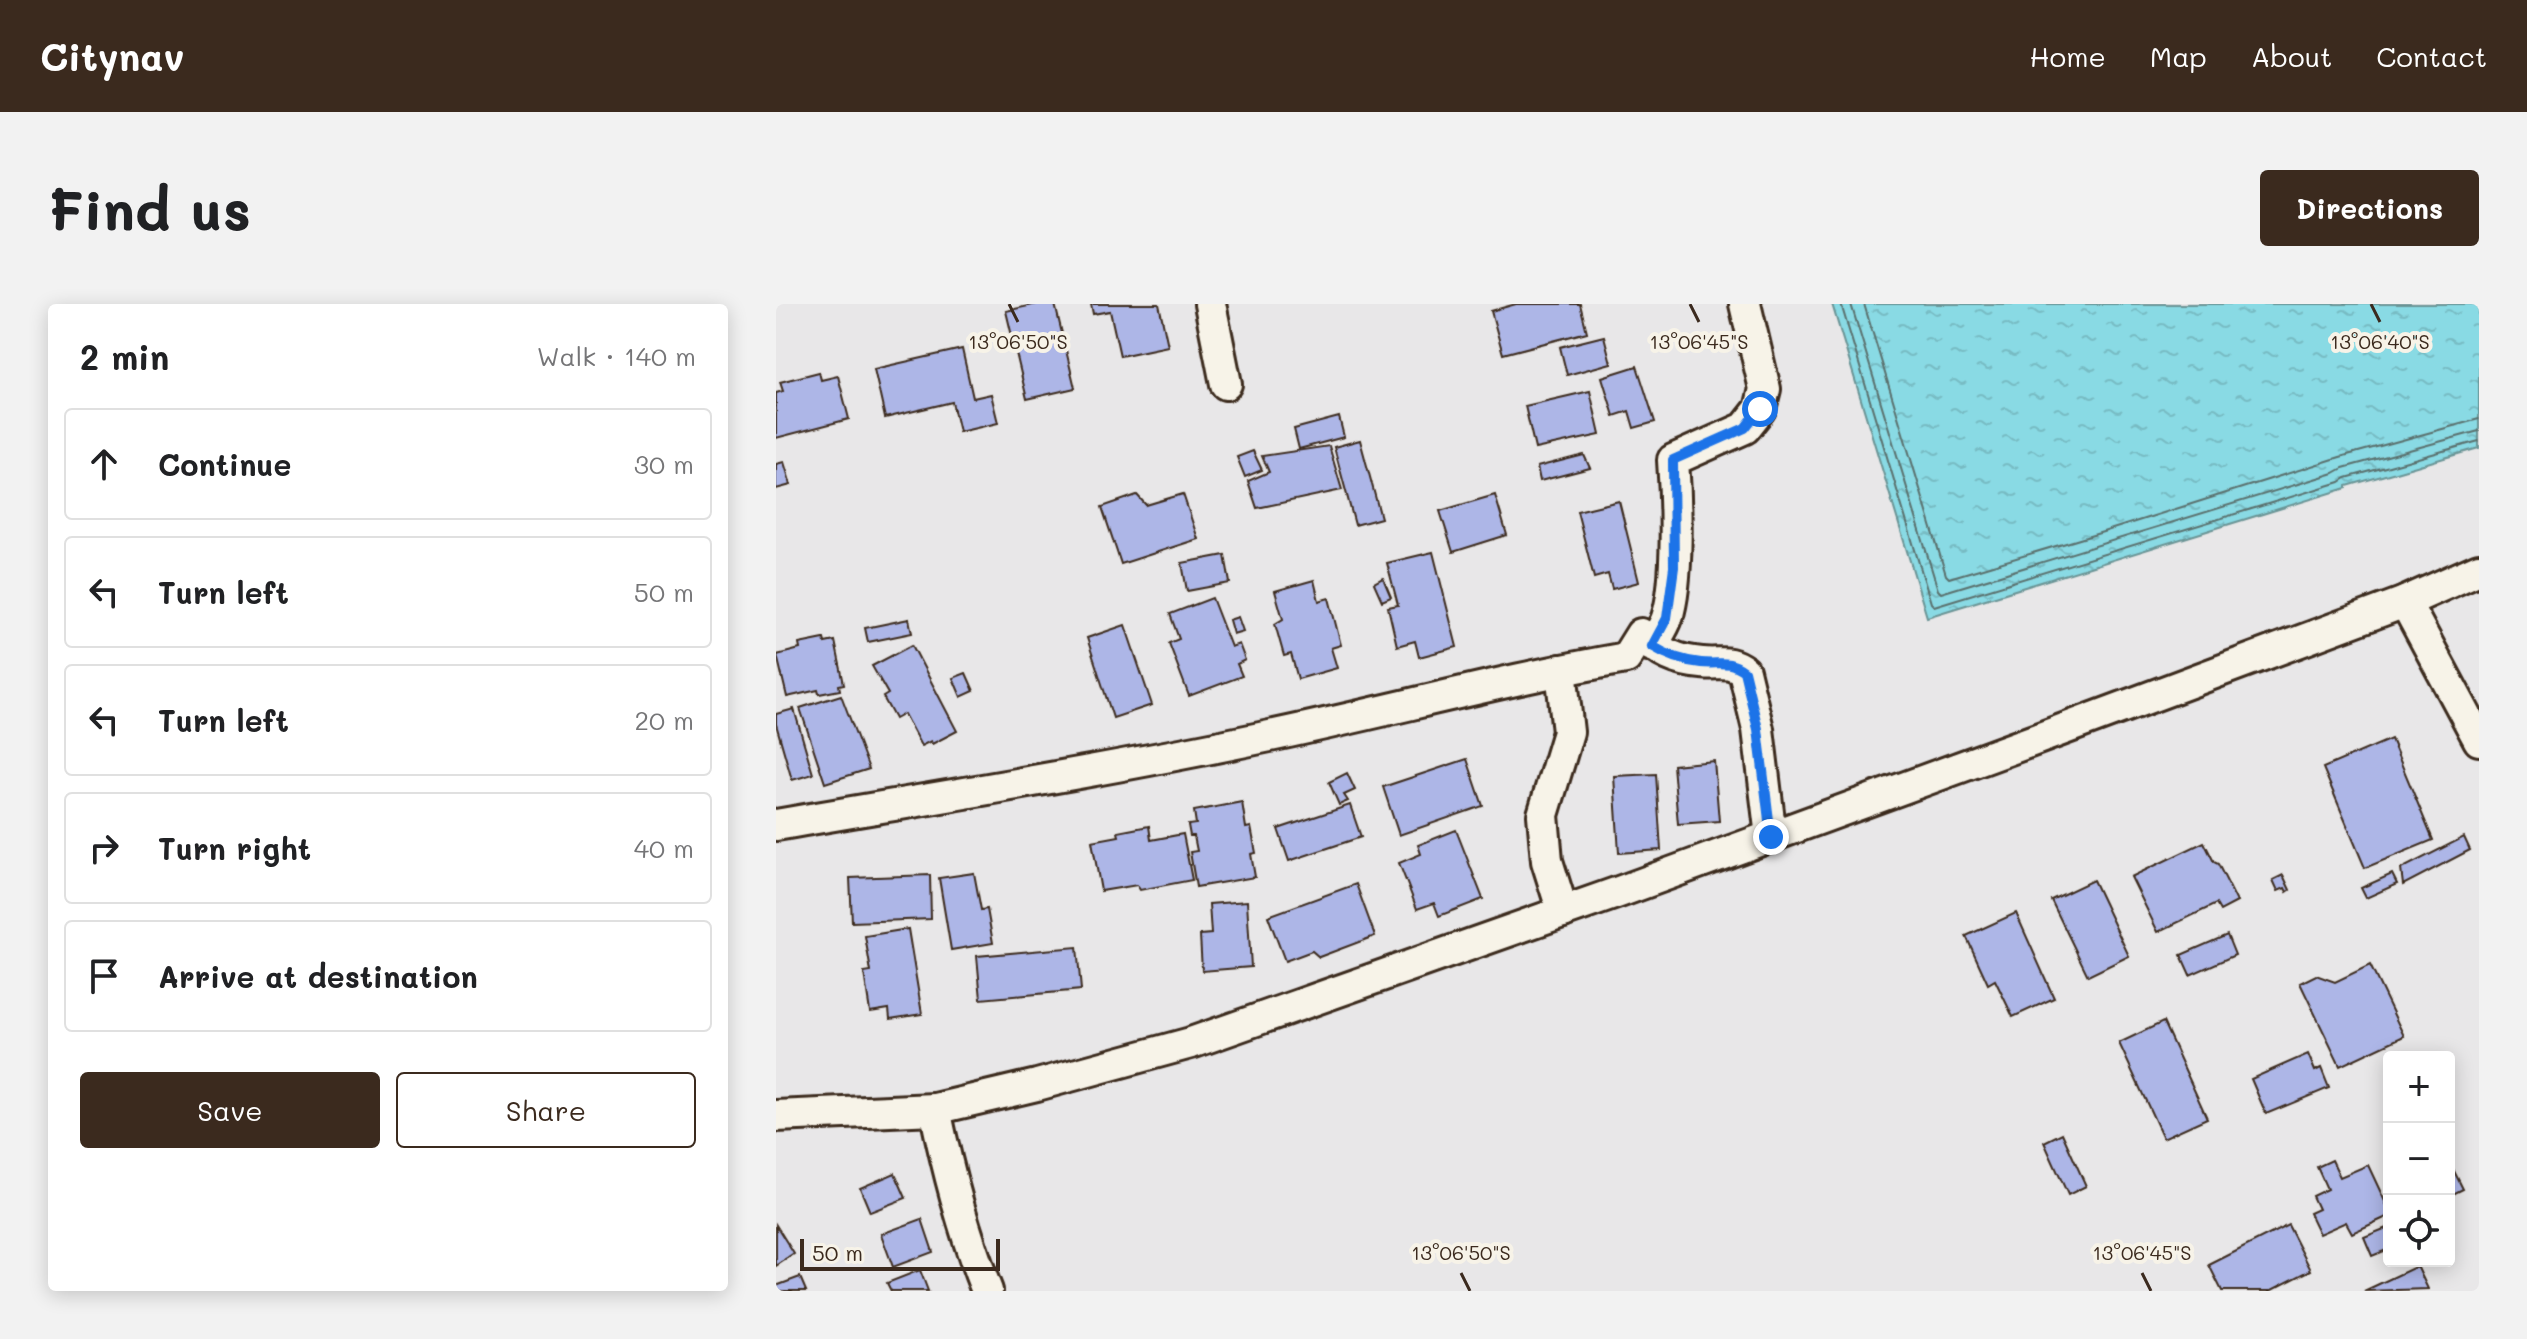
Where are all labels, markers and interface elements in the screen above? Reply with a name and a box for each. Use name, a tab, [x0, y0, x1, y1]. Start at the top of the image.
text: Citynav	[40, 31, 184, 81]
text: Home	[2030, 38, 2106, 74]
text: Map	[2150, 38, 2207, 74]
text: About	[2251, 38, 2332, 74]
text: Contact	[2376, 38, 2487, 74]
button: Directions	[2260, 170, 2479, 246]
text: Find us	[48, 172, 251, 245]
text: 13°06'50"S	[968, 328, 1068, 354]
text: 13°06'45"S	[1650, 328, 1748, 354]
text: 13°06'40"S	[2330, 328, 2430, 354]
text: 2 min	[80, 334, 169, 379]
text: Walk · 140 m	[537, 339, 696, 373]
route start	[1742, 391, 1778, 427]
icon: ahead	[82, 442, 126, 486]
text: Continue	[158, 444, 291, 484]
text: 30 m	[634, 447, 694, 481]
icon: left	[82, 570, 126, 614]
text: Turn left	[158, 572, 289, 612]
text: 50 m	[634, 575, 694, 609]
icon: left	[82, 698, 126, 742]
text: Turn left	[158, 700, 289, 740]
text: 20 m	[634, 703, 694, 737]
route end	[1753, 819, 1789, 855]
icon: right	[82, 826, 126, 870]
text: Turn right	[158, 828, 311, 868]
text: 40 m	[634, 831, 694, 865]
icon: arrive	[82, 954, 126, 998]
text: Arrive at destination	[158, 956, 478, 996]
map controls	[2383, 1051, 2455, 1267]
button: +	[2383, 1051, 2455, 1123]
button: Save	[80, 1072, 380, 1148]
button: Share	[396, 1072, 696, 1148]
button: −	[2383, 1123, 2455, 1195]
button: locate	[2383, 1195, 2455, 1267]
scale bar	[800, 1235, 1000, 1271]
text: 50 m	[812, 1238, 863, 1267]
text: 13°06'50"S	[1411, 1239, 1511, 1265]
text: 13°06'45"S	[2093, 1239, 2191, 1265]

